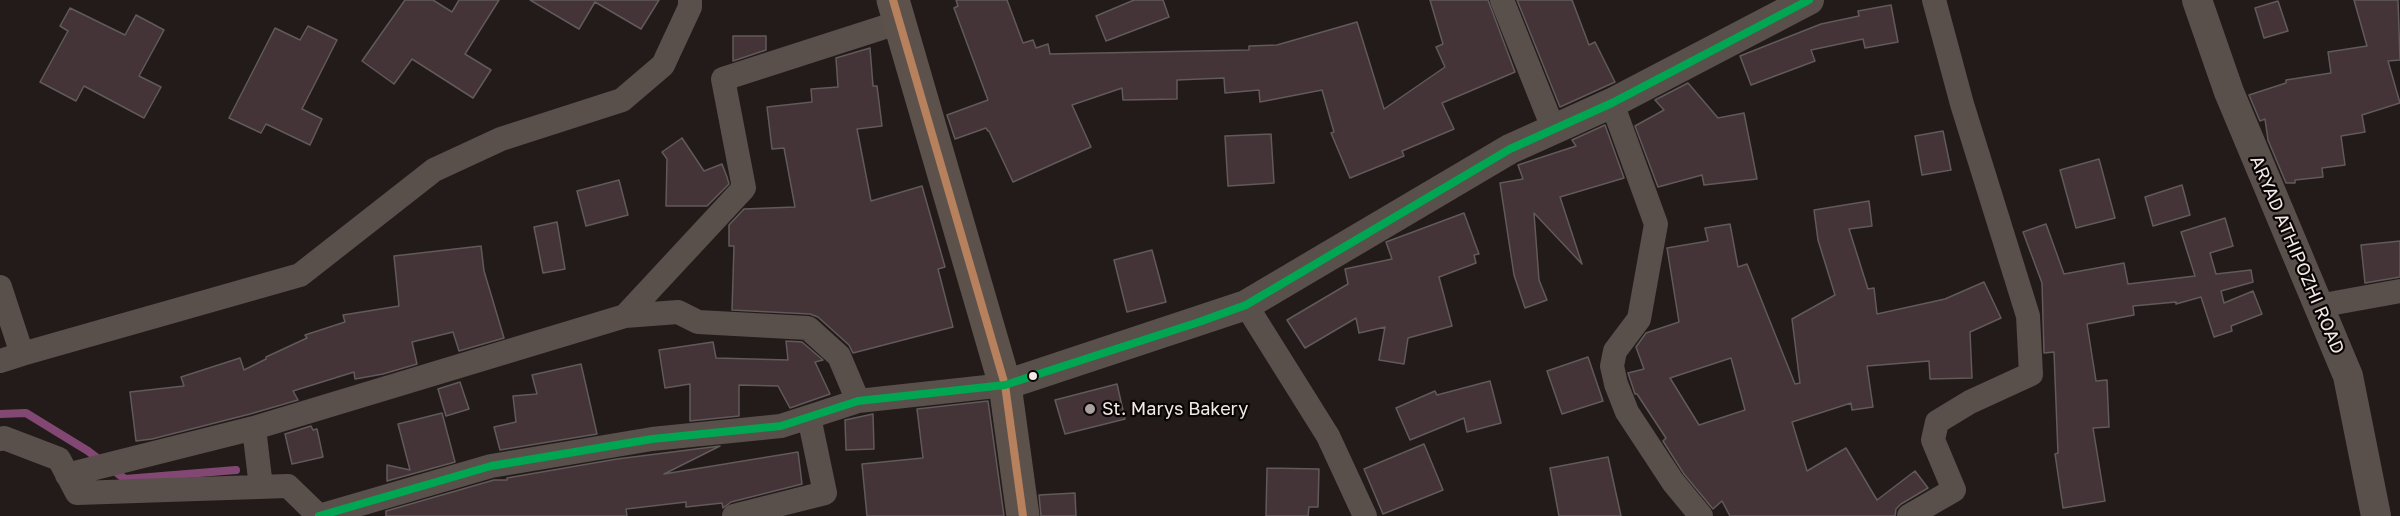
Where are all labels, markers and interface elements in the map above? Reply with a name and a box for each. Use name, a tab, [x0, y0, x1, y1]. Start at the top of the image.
street label: ARYAD ATHIPOZHI ROAD	[2245, 153, 2349, 357]
unlabelled marker	[1027, 370, 1039, 382]
place label: St. Marys Bakery	[1102, 398, 1248, 420]
marker: St. Marys Bakery	[1083, 402, 1097, 416]

